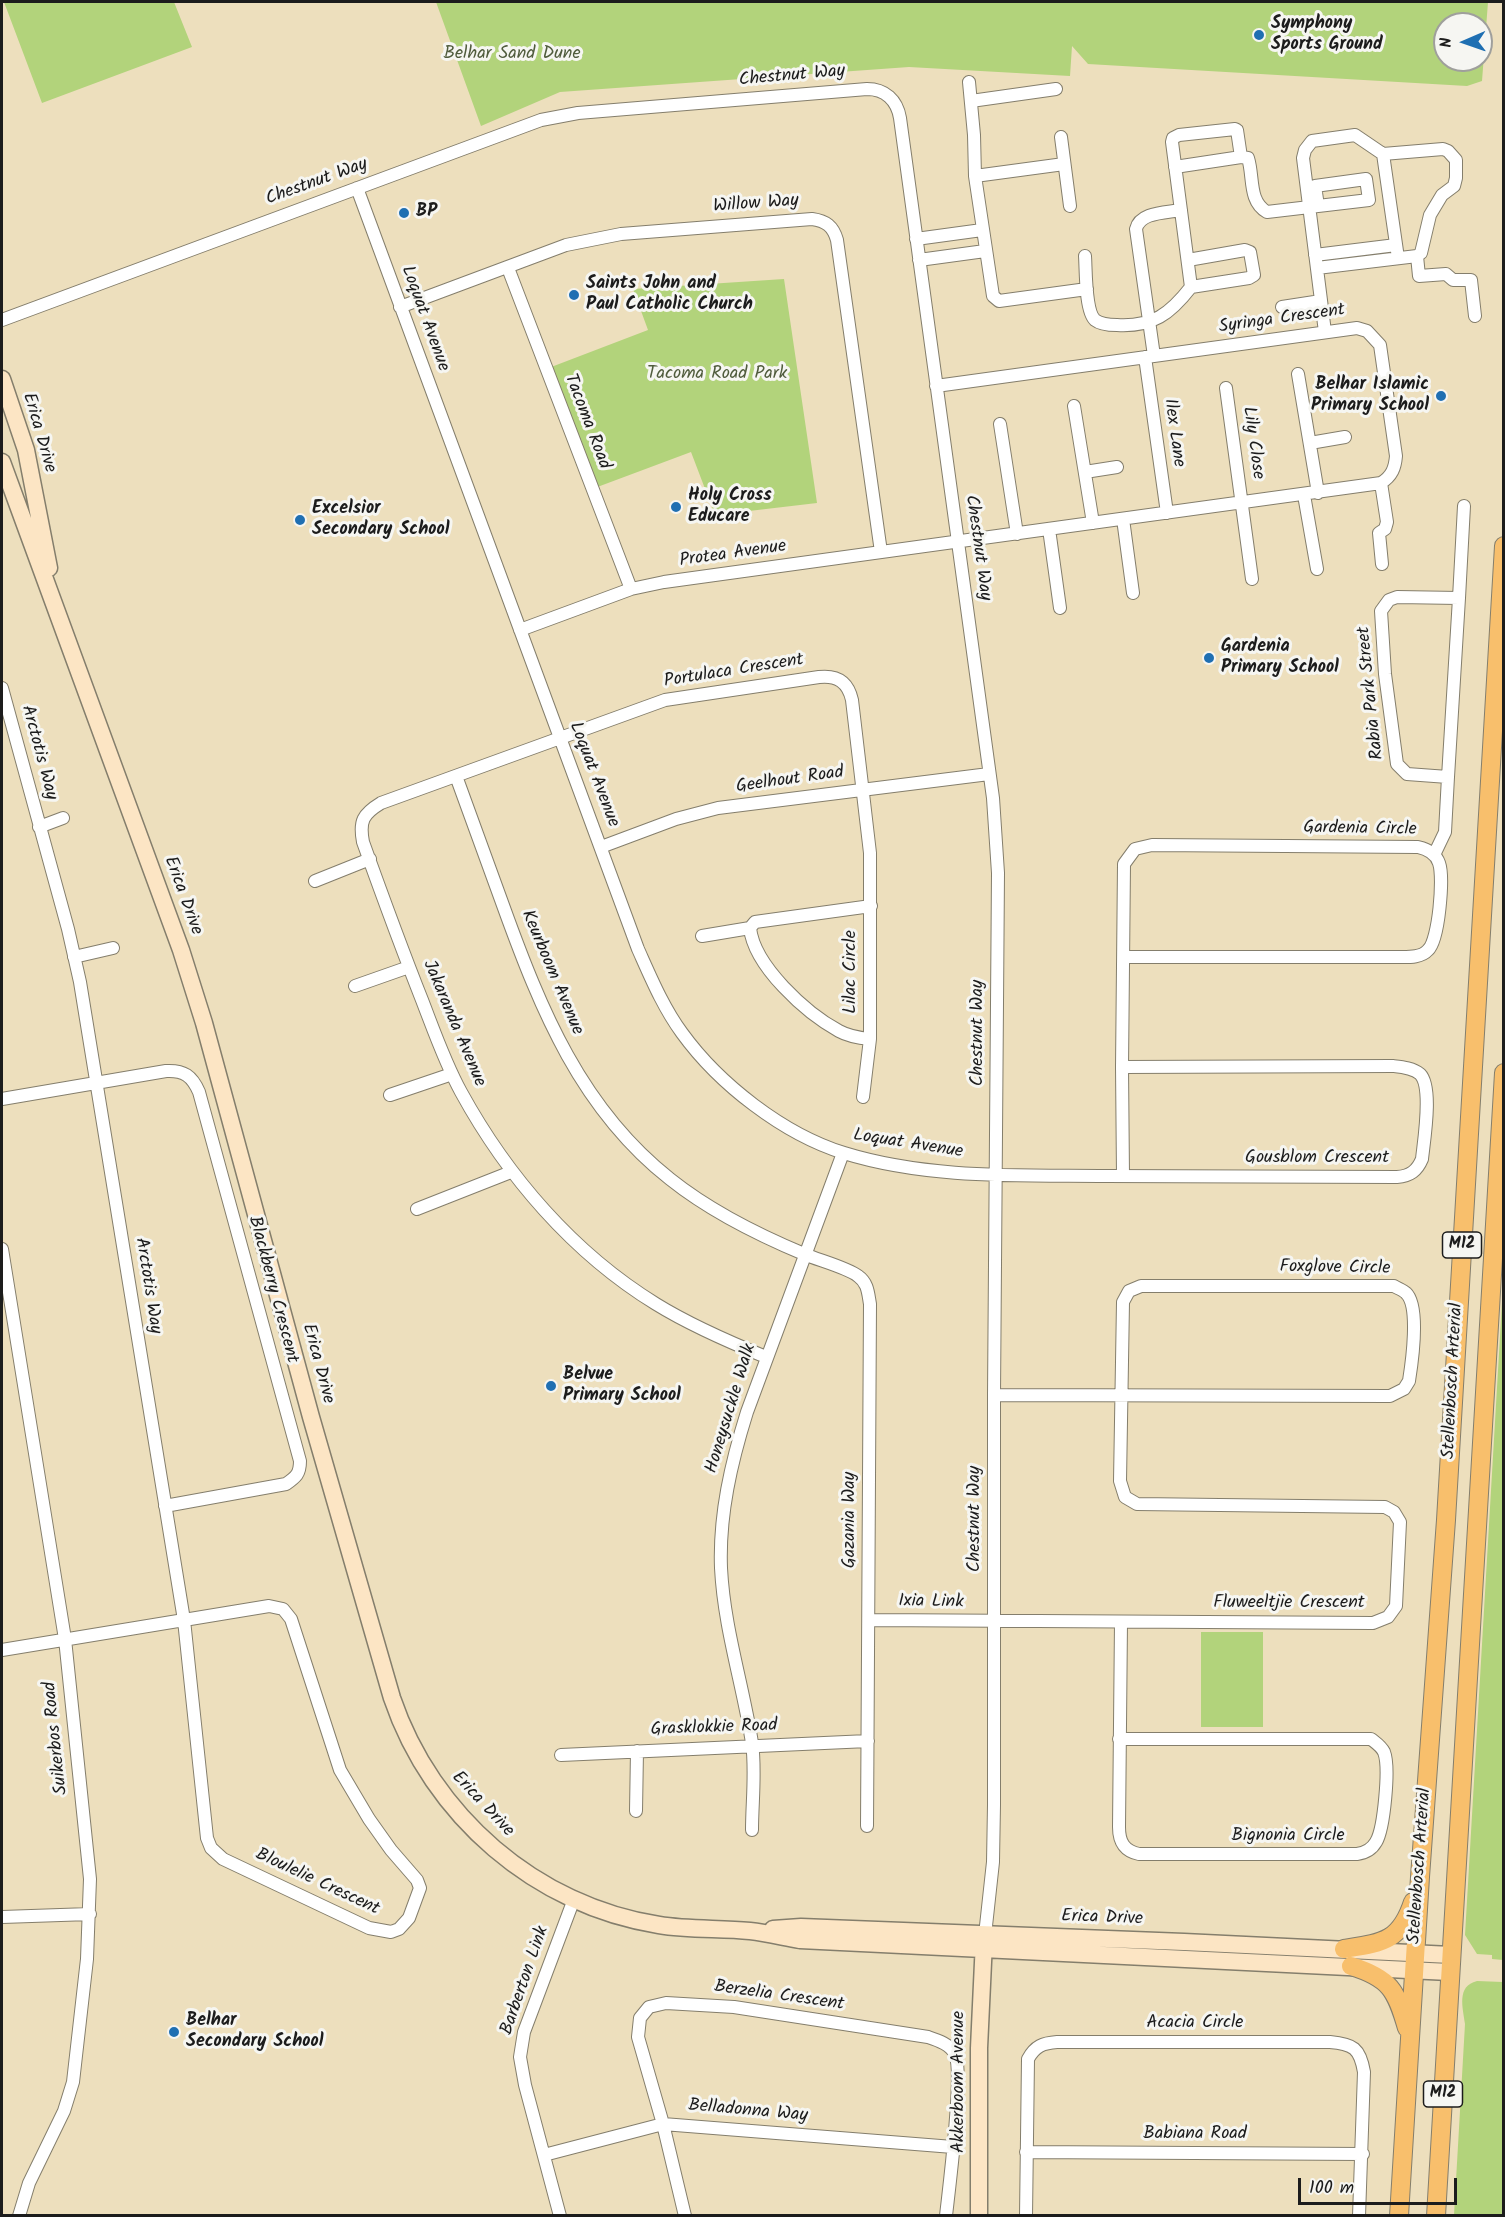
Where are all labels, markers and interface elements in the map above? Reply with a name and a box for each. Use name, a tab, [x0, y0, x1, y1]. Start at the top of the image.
north arrow	[1433, 12, 1493, 72]
place label: Symphony Sports Ground	[1271, 14, 1383, 57]
marker: Symphony Sports Ground	[1252, 28, 1266, 42]
text: N	[1434, 37, 1459, 48]
park label: Belhar Sand Dune	[444, 44, 580, 66]
street label: Chestnut Way	[738, 62, 846, 92]
street label: Chestnut Way	[263, 155, 371, 211]
street label: Willow Way	[713, 191, 799, 219]
place label: BP	[416, 202, 437, 224]
marker: BP	[397, 206, 411, 220]
street label: Loquat Avenue	[395, 263, 453, 375]
place label: Saints John and Paul Catholic Church	[586, 274, 753, 316]
marker: Saints John and Paul Catholic Church	[567, 288, 581, 302]
street label: Syringa Crescent	[1218, 300, 1346, 340]
park label: Tacoma Road Park	[647, 364, 787, 386]
street label: Tacoma Road	[558, 371, 614, 473]
place label: Belhar Islamic Primary School	[1311, 375, 1429, 418]
marker: Belhar Islamic Primary School	[1434, 389, 1448, 403]
street label: Erica Drive	[16, 391, 60, 475]
street label: Ilex Lane	[1158, 397, 1188, 469]
street label: Lily Close	[1236, 405, 1268, 481]
place label: Holy Cross Educare	[688, 486, 772, 528]
street label: Chestnut Way	[959, 494, 995, 602]
place label: Excelsior Secondary School	[312, 499, 449, 542]
marker: Holy Cross Educare	[669, 500, 683, 514]
marker: Excelsior Secondary School	[293, 513, 307, 527]
street label: Protea Avenue	[678, 537, 788, 573]
street label: Rabia Park Street	[1354, 625, 1390, 761]
place label: Gardenia Primary School	[1221, 637, 1339, 680]
street label: Portulaca Crescent	[663, 650, 805, 694]
marker: Gardenia Primary School	[1202, 651, 1216, 665]
street label: Arctotis Way	[15, 703, 61, 803]
street label: Loquat Avenue	[563, 719, 623, 831]
street label: Geelhout Road	[735, 763, 845, 799]
street label: Gardenia Circle	[1303, 818, 1417, 842]
street label: Erica Drive	[158, 854, 206, 938]
street label: Keurboom Avenue	[515, 907, 587, 1039]
street label: Lilac Circle	[841, 930, 863, 1014]
street label: Jakaranda Avenue	[417, 957, 489, 1091]
street label: Chestnut Way	[968, 980, 990, 1086]
street label: Loquat Avenue	[852, 1126, 964, 1164]
street label: Gousblom Crescent	[1245, 1148, 1389, 1170]
street label: Blackberry Crescent	[242, 1214, 302, 1366]
road number: M12	[1442, 1232, 1482, 1258]
street label: Arctotis Way	[129, 1236, 165, 1336]
street label: Foxglove Circle	[1279, 1257, 1391, 1281]
street label: Stellenbosch Arterial	[1439, 1302, 1469, 1460]
street label: Erica Drive	[296, 1322, 338, 1406]
street label: Honeysuckle Walk	[702, 1342, 762, 1476]
place label: Belvue Primary School	[563, 1365, 681, 1408]
marker: Belvue Primary School	[544, 1379, 558, 1393]
street label: Chestnut Way	[965, 1466, 987, 1572]
street label: Gazania Way	[840, 1472, 862, 1568]
street label: Ixia Link	[898, 1592, 964, 1614]
street label: Fluweeltjie Crescent	[1213, 1593, 1365, 1615]
street label: Suikerbos Road	[40, 1680, 74, 1796]
street label: Grasklokkie Road	[650, 1716, 778, 1742]
street label: Erica Drive	[446, 1768, 518, 1842]
street label: Stellenbosch Arterial	[1405, 1787, 1437, 1945]
street label: Bignonia Circle	[1231, 1826, 1345, 1848]
street label: Bloulelie Crescent	[252, 1845, 382, 1921]
street label: Erica Drive	[1061, 1907, 1143, 1931]
street label: Barberton Link	[497, 1924, 555, 2038]
street label: Berzelia Crescent	[713, 1977, 845, 2017]
place label: Belhar Secondary School	[186, 2011, 323, 2054]
street label: Akkerboom Avenue	[949, 2011, 971, 2153]
street label: Acacia Circle	[1147, 2013, 1243, 2035]
marker: Belhar Secondary School	[167, 2025, 181, 2039]
road number: M12	[1424, 2081, 1462, 2107]
street label: Belladonna Way	[687, 2096, 809, 2128]
street label: Babiana Road	[1143, 2124, 1247, 2146]
scale bar	[1301, 2166, 1460, 2204]
text: 100 m	[1309, 2174, 1354, 2203]

